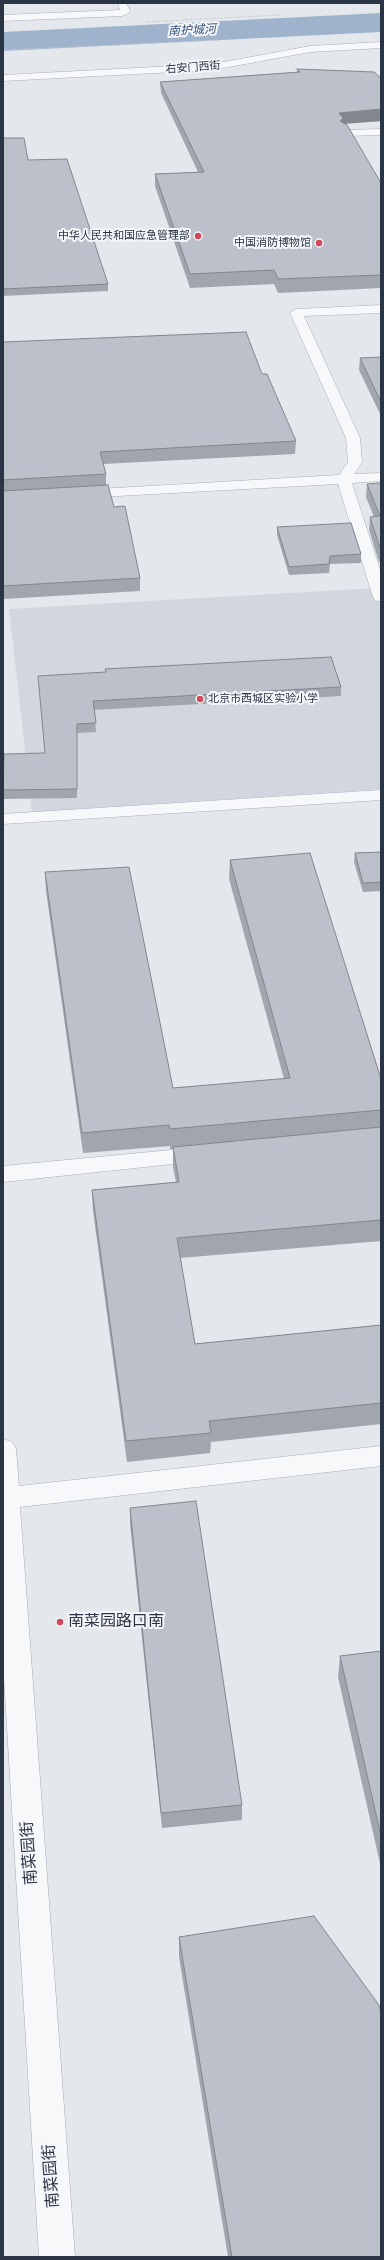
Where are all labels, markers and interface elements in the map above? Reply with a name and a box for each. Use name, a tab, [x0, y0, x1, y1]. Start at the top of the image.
water label: 南护城河	[168, 23, 216, 39]
street label: 右安门西街	[165, 59, 221, 77]
place label: 中华人民共和国应急管理部	[58, 229, 190, 243]
marker: 中华人民共和国应急管理部	[193, 231, 203, 241]
place label: 中国消防博物馆	[234, 236, 311, 250]
marker: 中国消防博物馆	[314, 238, 324, 248]
place label: 北京市西城区实验小学	[208, 692, 318, 706]
marker: 北京市西城区实验小学	[195, 694, 205, 704]
place label: 南菜园路口南	[68, 1612, 164, 1632]
marker: 南菜园路口南	[55, 1617, 65, 1627]
street label: 南菜园街	[18, 1820, 42, 1886]
street label: 南菜园街	[40, 2143, 64, 2209]

